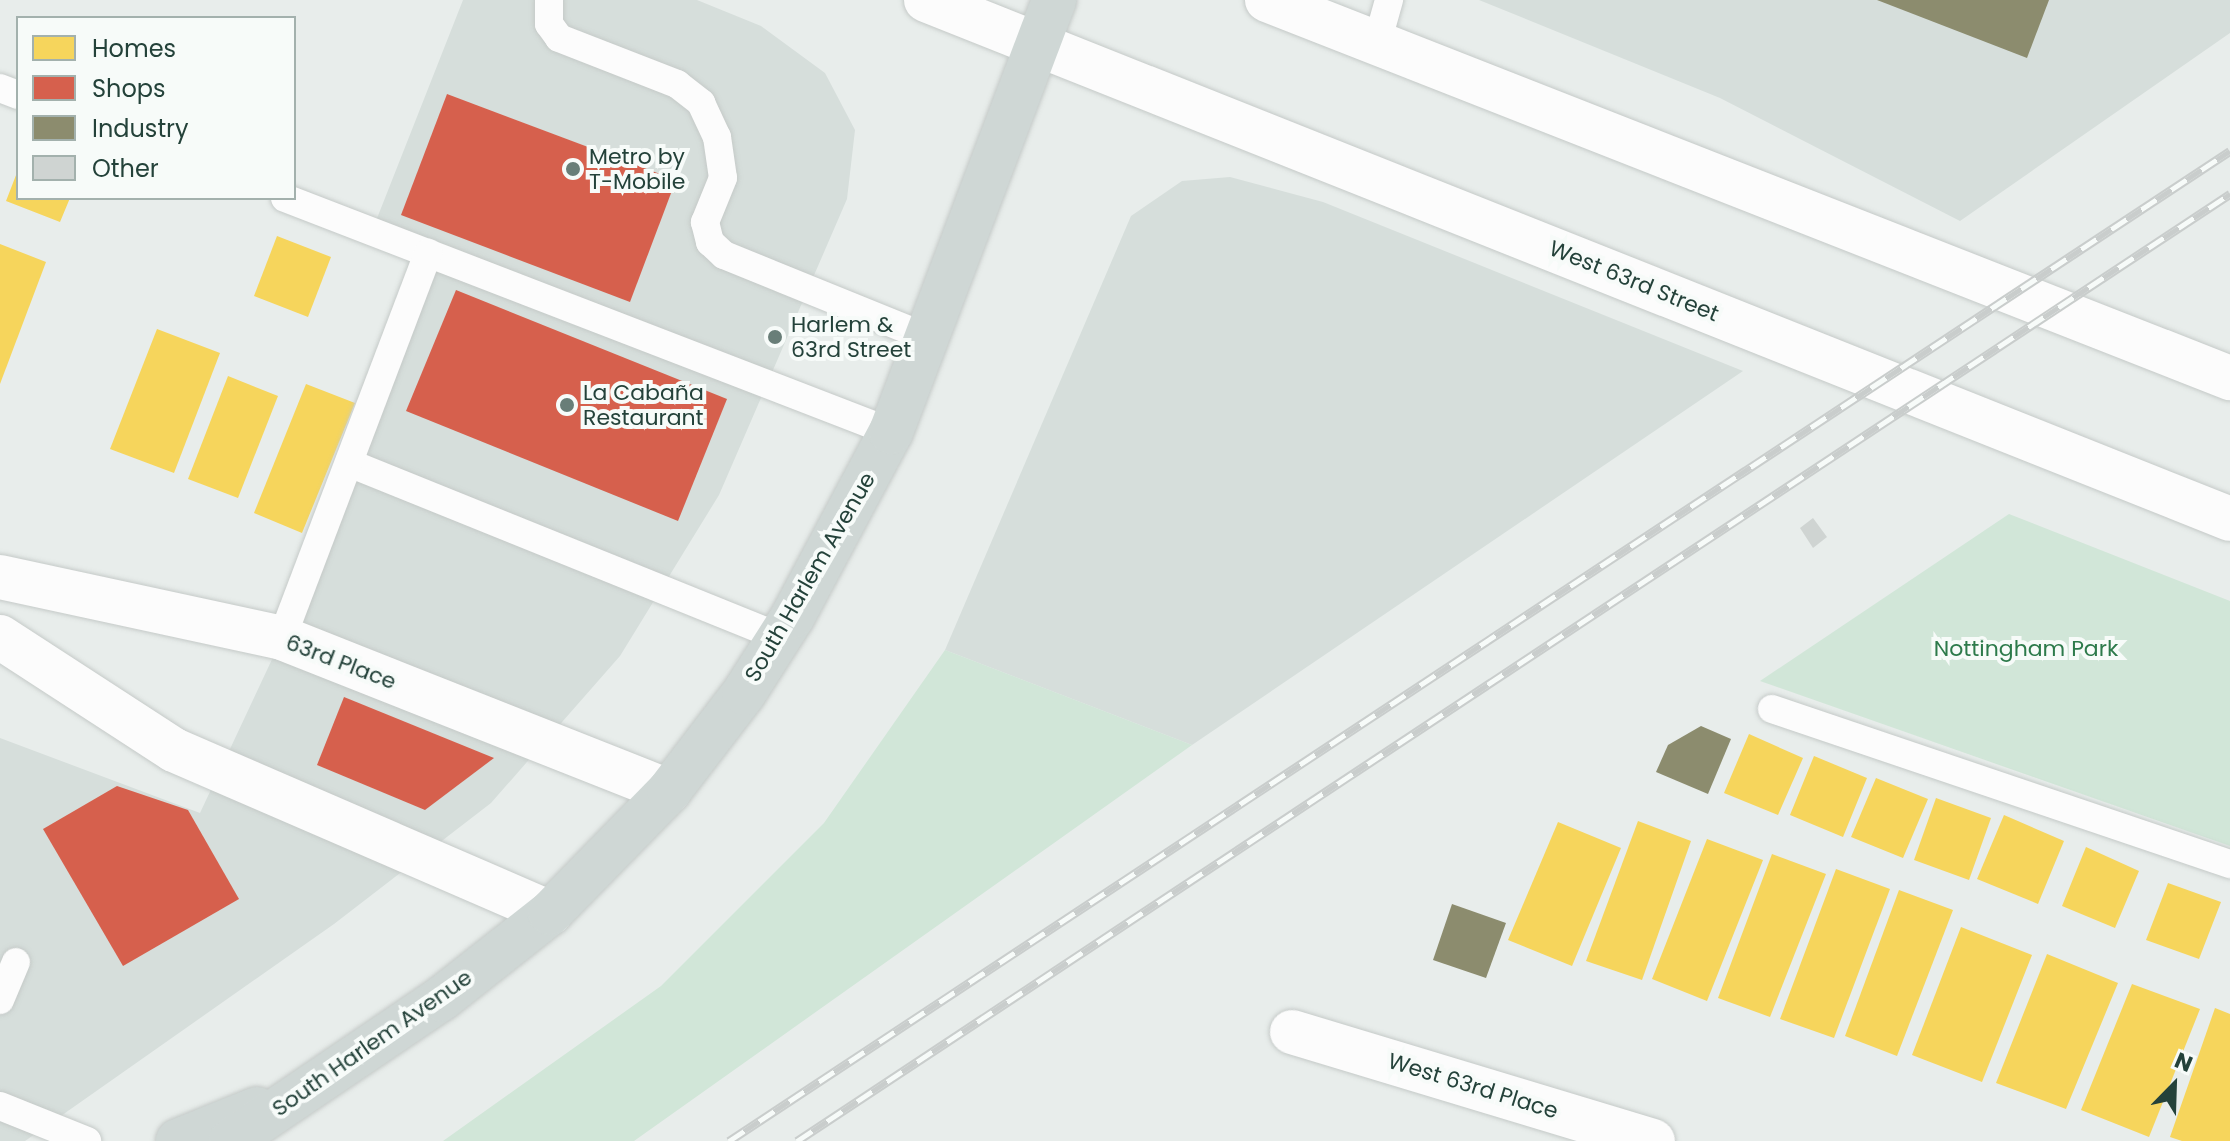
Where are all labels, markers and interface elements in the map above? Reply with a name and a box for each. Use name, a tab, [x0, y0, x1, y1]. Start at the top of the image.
legend	[16, 16, 296, 200]
text: Homes	[92, 32, 176, 65]
text: Shops	[92, 72, 166, 105]
text: Industry	[92, 112, 189, 145]
place label: Metro by T-Mobile	[589, 143, 685, 194]
text: Other	[92, 152, 159, 185]
marker: Metro by T-Mobile	[564, 160, 582, 178]
street label: West 63rd Street	[1545, 235, 1723, 327]
place label: Harlem & 63rd Street	[791, 311, 911, 362]
marker: Harlem & 63rd Street	[766, 328, 784, 346]
place label: La Cabaña Restaurant	[583, 379, 704, 430]
marker: La Cabaña Restaurant	[558, 396, 576, 414]
street label: South Harlem Avenue	[739, 468, 881, 686]
street label: 63rd Place	[282, 629, 400, 695]
park label: Nottingham Park	[1934, 636, 2118, 662]
street label: South Harlem Avenue	[267, 964, 477, 1122]
north arrow	[2134, 1045, 2214, 1125]
text: N	[2170, 1045, 2197, 1080]
street label: West 63rd Place	[1385, 1048, 1561, 1124]

